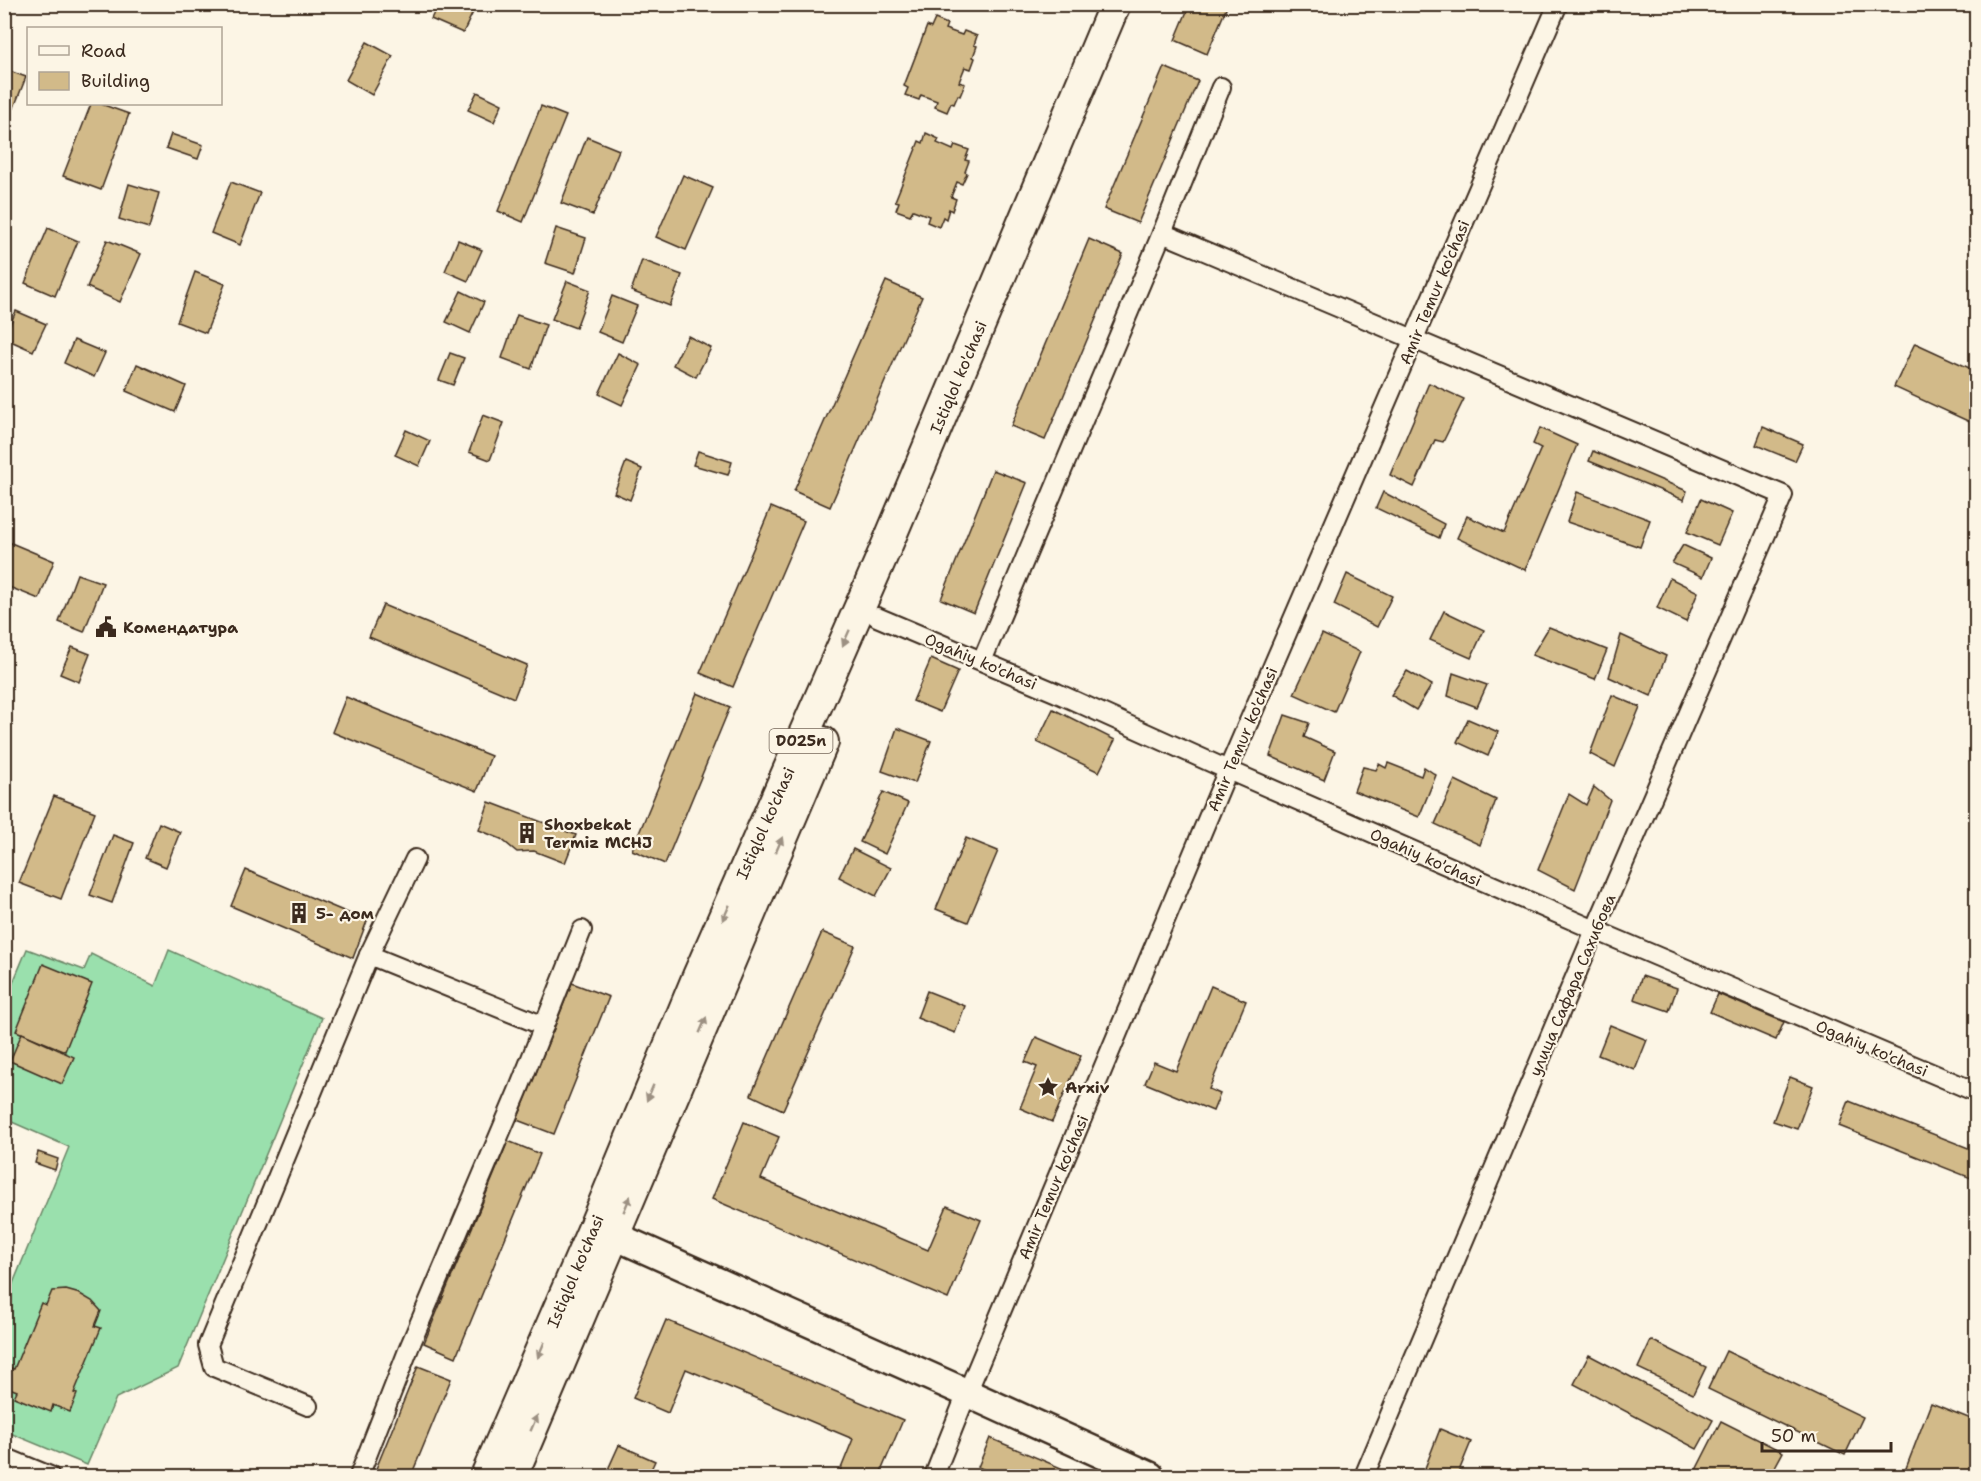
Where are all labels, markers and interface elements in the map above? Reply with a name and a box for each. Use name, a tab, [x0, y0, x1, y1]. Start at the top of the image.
legend	[27, 27, 222, 105]
text: Road	[81, 39, 126, 63]
text: Building	[81, 69, 150, 93]
street label: Amir Temur ko'chasi	[1395, 217, 1474, 368]
street label: Istiqlol ko'chasi	[925, 317, 992, 437]
public building icon: Комендатура	[94, 615, 118, 639]
place label: Комендатура	[123, 617, 238, 638]
street label: Ogahiy ko'chasi	[922, 628, 1040, 695]
one-way arrow	[841, 630, 851, 648]
street label: Amir Temur ko'chasi	[1203, 664, 1282, 815]
road number: D025n	[770, 729, 832, 753]
street label: Istiqlol ko'chasi	[731, 764, 800, 883]
place label: Shoxbekat Termiz MCHJ	[544, 814, 652, 853]
building icon: Shoxbekat Termiz MCHJ	[515, 821, 539, 845]
street label: Ogahiy ko'chasi	[1367, 823, 1485, 891]
one-way arrow	[774, 836, 784, 854]
street label: улица Сафара Сахибова	[1524, 891, 1620, 1080]
building icon: 5- дом	[287, 901, 311, 925]
place label: 5- дом	[316, 903, 375, 924]
one-way arrow	[721, 905, 731, 923]
street label: Ogahiy ko'chasi	[1813, 1015, 1931, 1082]
one-way arrow	[699, 1016, 708, 1034]
place icon: Arxiv	[1036, 1075, 1060, 1099]
place label: Arxiv	[1065, 1077, 1110, 1098]
one-way arrow	[645, 1084, 654, 1102]
street label: Amir Temur ko'chasi	[1014, 1112, 1093, 1263]
one-way arrow	[622, 1195, 632, 1213]
street label: Istiqlol ko'chasi	[542, 1211, 609, 1331]
one-way arrow	[536, 1341, 545, 1358]
one-way arrow	[529, 1413, 539, 1431]
scale bar	[1762, 1415, 1891, 1453]
text: 50 m	[1771, 1424, 1816, 1448]

